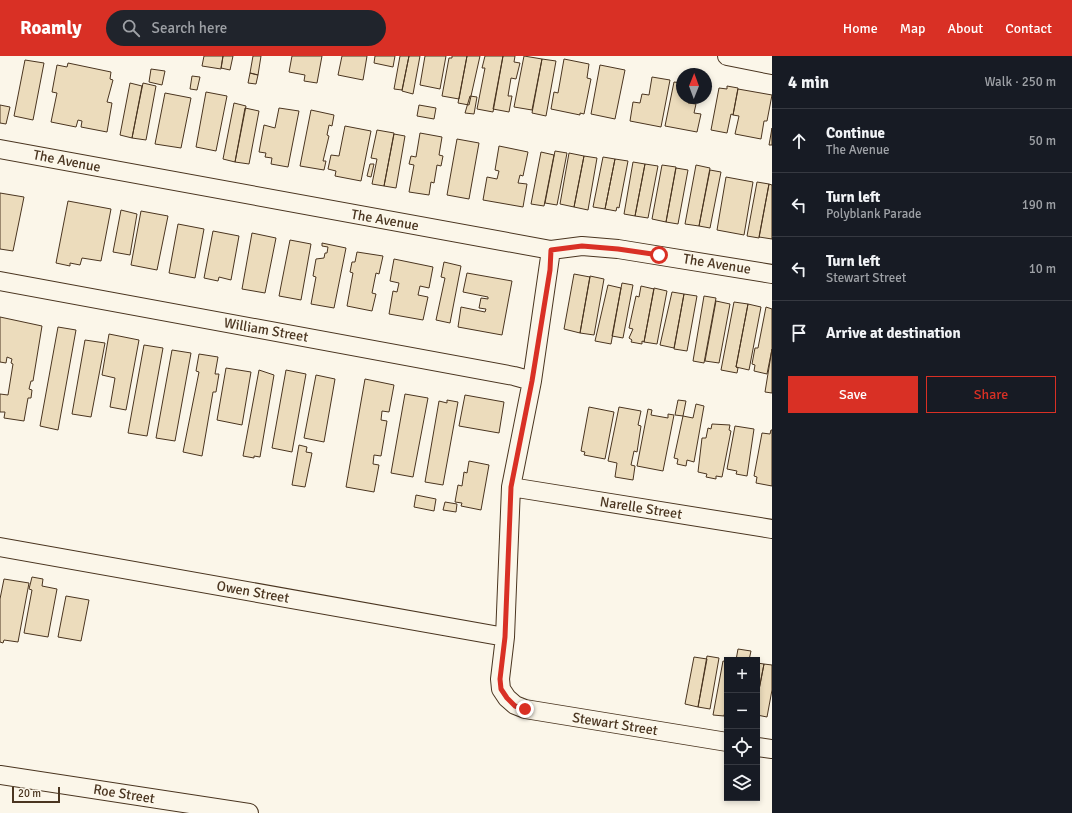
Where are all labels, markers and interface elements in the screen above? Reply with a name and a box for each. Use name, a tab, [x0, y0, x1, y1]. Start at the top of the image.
search box	[106, 10, 386, 46]
text: Roamly	[20, 16, 82, 40]
icon: search	[120, 17, 142, 39]
text: Search here	[152, 19, 227, 37]
text: Home	[843, 20, 878, 37]
text: Map	[900, 20, 925, 37]
text: About	[947, 20, 983, 37]
text: Contact	[1005, 20, 1052, 37]
north arrow	[676, 68, 712, 104]
text: 4 min	[788, 72, 829, 93]
text: Walk · 250 m	[985, 74, 1056, 90]
text: Continue	[826, 124, 885, 142]
icon: ahead	[788, 130, 810, 152]
text: 50 m	[1029, 133, 1056, 149]
text: The Avenue	[826, 142, 890, 158]
street label: The Avenue	[32, 146, 102, 176]
text: Turn left	[826, 188, 880, 206]
icon: left	[788, 194, 810, 216]
text: 190 m	[1022, 197, 1056, 213]
street label: The Avenue	[350, 206, 420, 234]
text: Polyblank Parade	[826, 206, 922, 222]
route start	[650, 246, 668, 264]
street label: The Avenue	[682, 250, 752, 278]
text: Turn left	[826, 252, 880, 270]
icon: left	[788, 258, 810, 280]
text: 10 m	[1029, 261, 1056, 277]
text: Stewart Street	[826, 270, 906, 286]
street label: William Street	[223, 314, 310, 346]
icon: arrive	[788, 322, 810, 344]
text: Arrive at destination	[826, 324, 961, 342]
button: Save	[788, 376, 918, 413]
button: Share	[926, 376, 1056, 413]
street label: Narelle Street	[599, 493, 683, 523]
street label: Owen Street	[215, 577, 291, 607]
map controls	[724, 657, 760, 801]
button: +	[724, 657, 760, 693]
button: −	[724, 693, 760, 729]
route end	[516, 700, 534, 718]
street label: Stewart Street	[571, 709, 659, 739]
button: locate	[724, 729, 760, 765]
button: layers	[724, 765, 760, 801]
street label: Roe Street	[92, 781, 156, 807]
scale bar	[12, 785, 60, 804]
text: 20 m	[18, 787, 41, 800]

